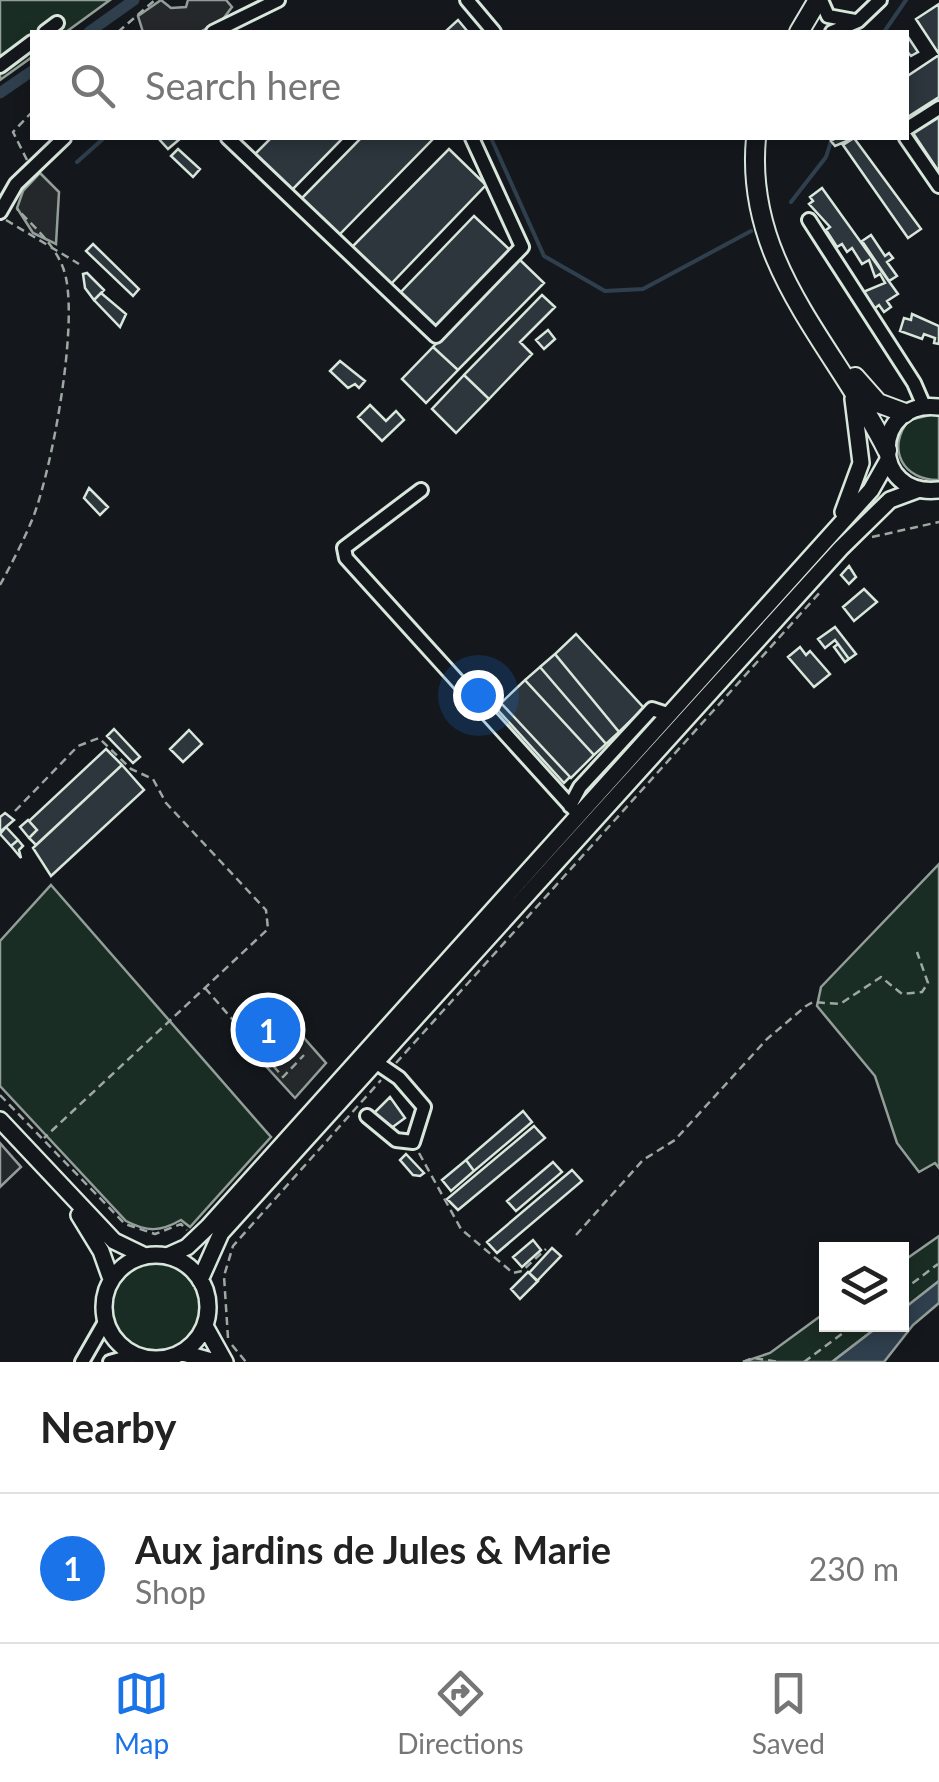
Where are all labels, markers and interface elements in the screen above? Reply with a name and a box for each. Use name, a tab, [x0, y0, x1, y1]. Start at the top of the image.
search box	[30, 30, 909, 140]
icon: search	[65, 58, 120, 113]
text: Search here	[145, 62, 341, 108]
your location	[453, 670, 504, 721]
pin: 1	[236, 992, 300, 1068]
map controls	[819, 1242, 909, 1332]
button: layers	[819, 1242, 909, 1332]
text: Nearby	[40, 1402, 177, 1452]
text: Aux jardins de Jules & Marie	[135, 1526, 611, 1572]
text: 1	[63, 1549, 82, 1588]
text: 230 m	[809, 1549, 899, 1588]
text: Shop	[135, 1572, 206, 1611]
tab: Map	[114, 1666, 169, 1760]
tab: Directions	[397, 1666, 524, 1760]
tab: Saved	[752, 1666, 825, 1760]

